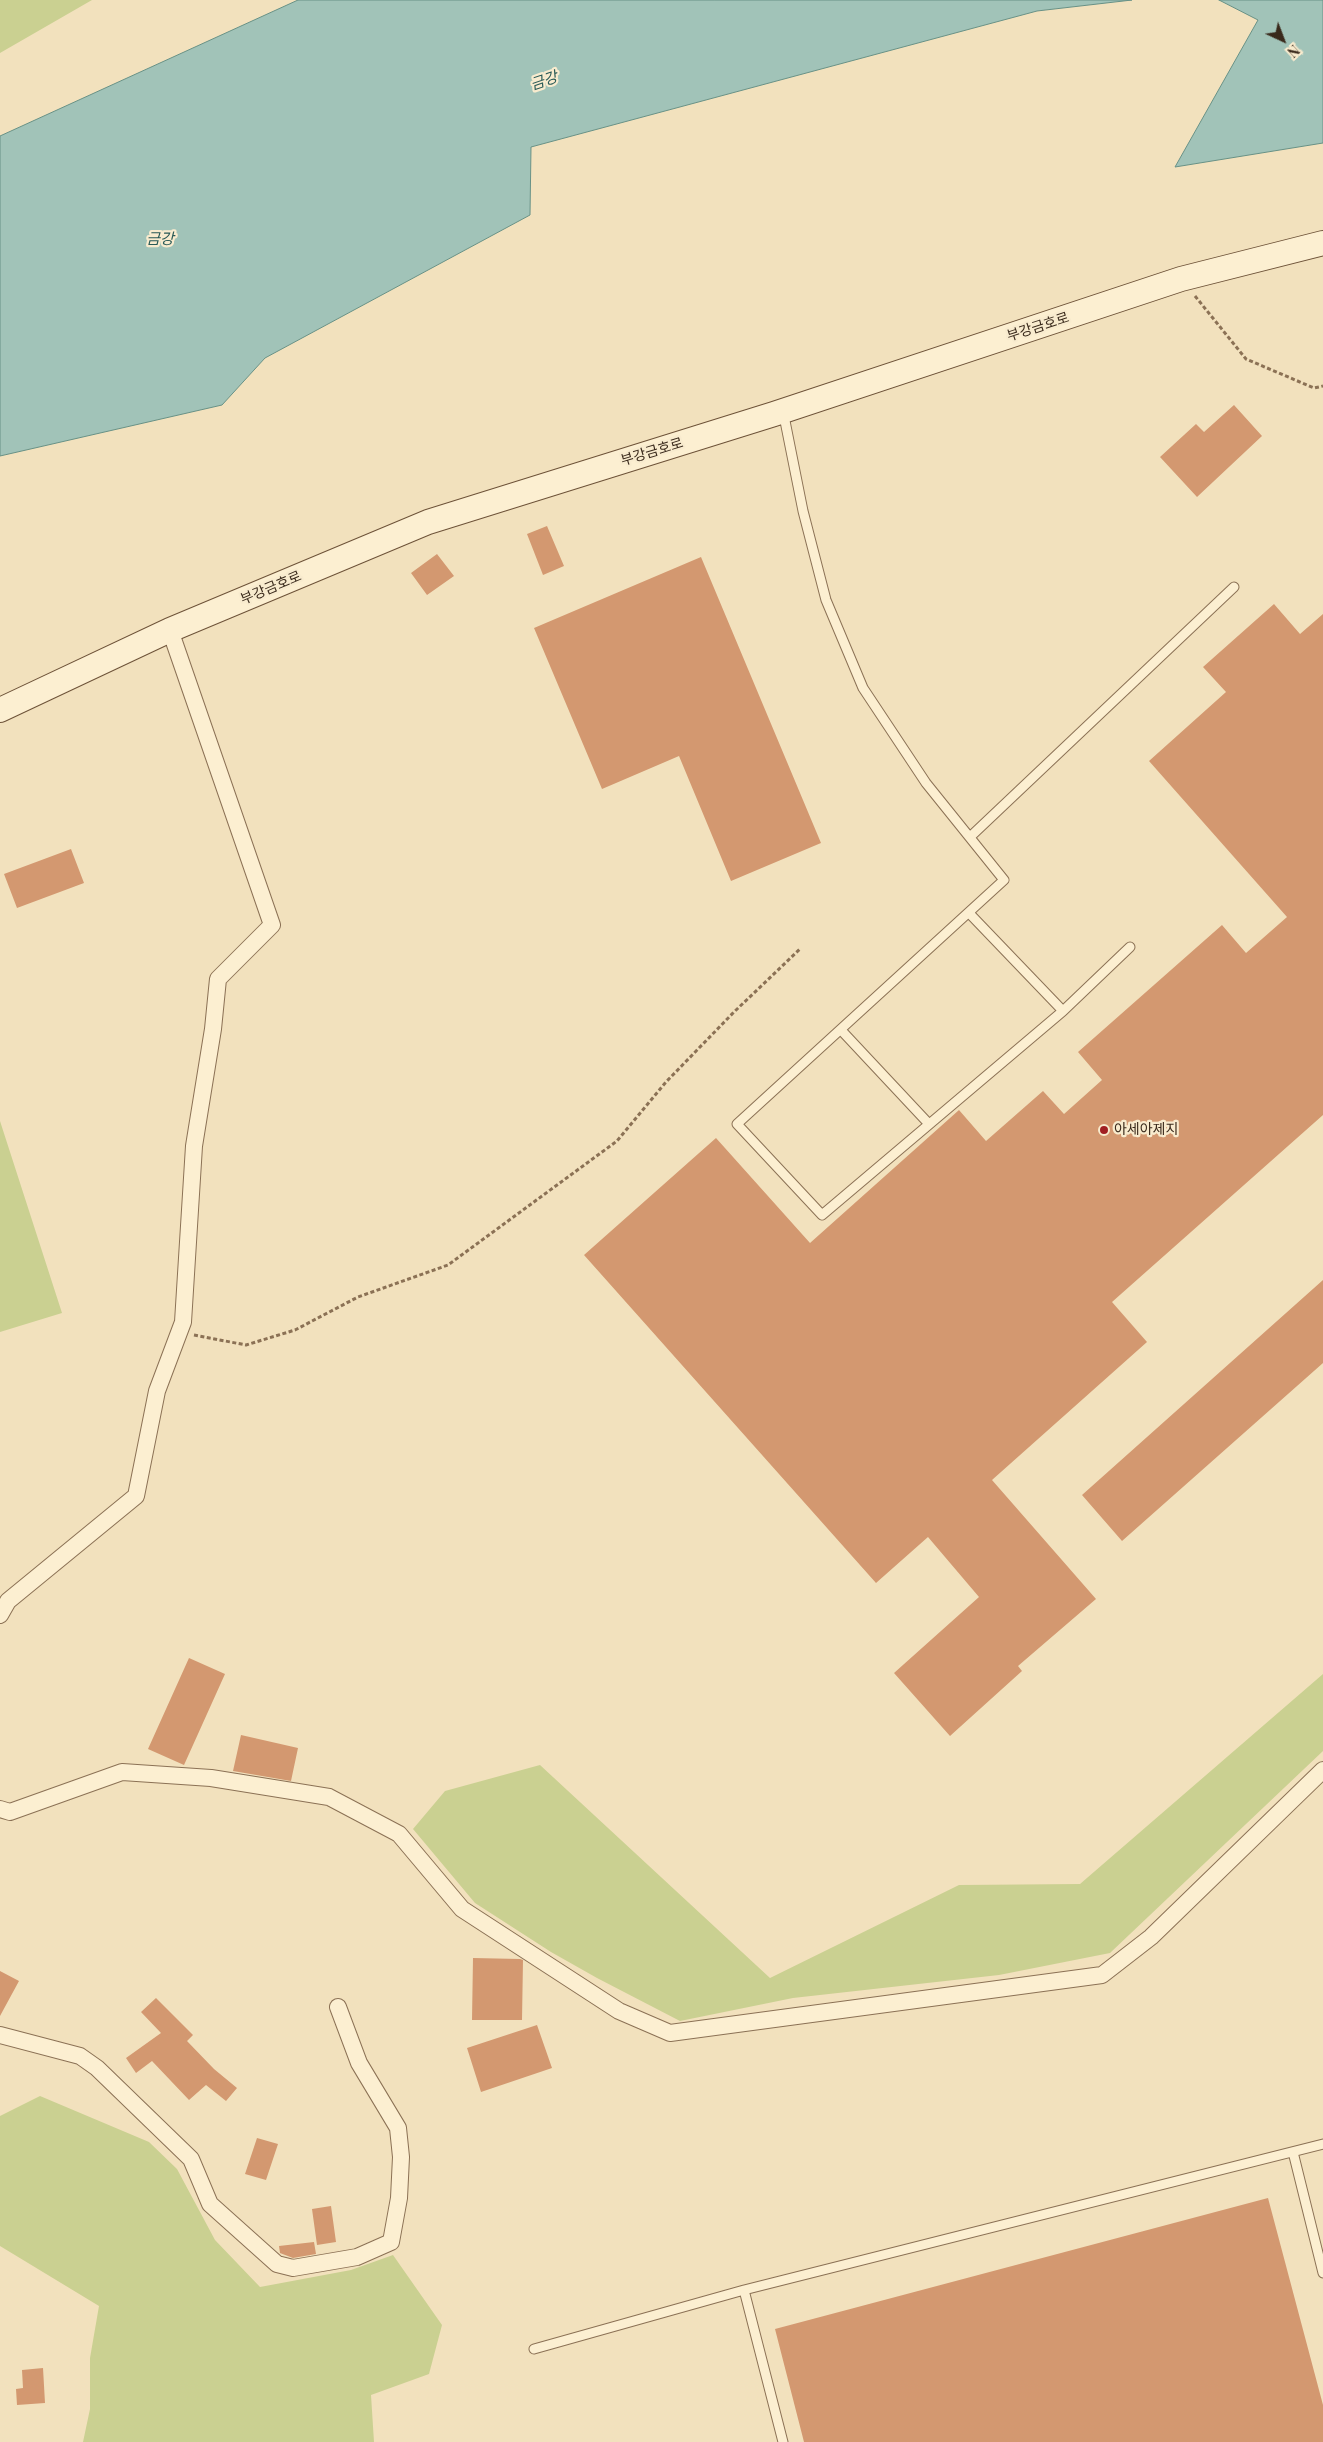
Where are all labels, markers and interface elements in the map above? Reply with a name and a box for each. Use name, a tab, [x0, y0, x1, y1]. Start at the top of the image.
north arrow	[1258, 15, 1308, 65]
text: N	[1283, 41, 1304, 62]
water label: 금강	[528, 68, 560, 94]
water label: 금강	[146, 230, 174, 248]
street label: 부강금호로	[1005, 309, 1071, 345]
street label: 부강금호로	[619, 435, 685, 469]
street label: 부강금호로	[238, 568, 304, 608]
place label: 아세아제지	[1114, 1122, 1178, 1138]
marker: 아세아제지	[1098, 1124, 1110, 1136]

